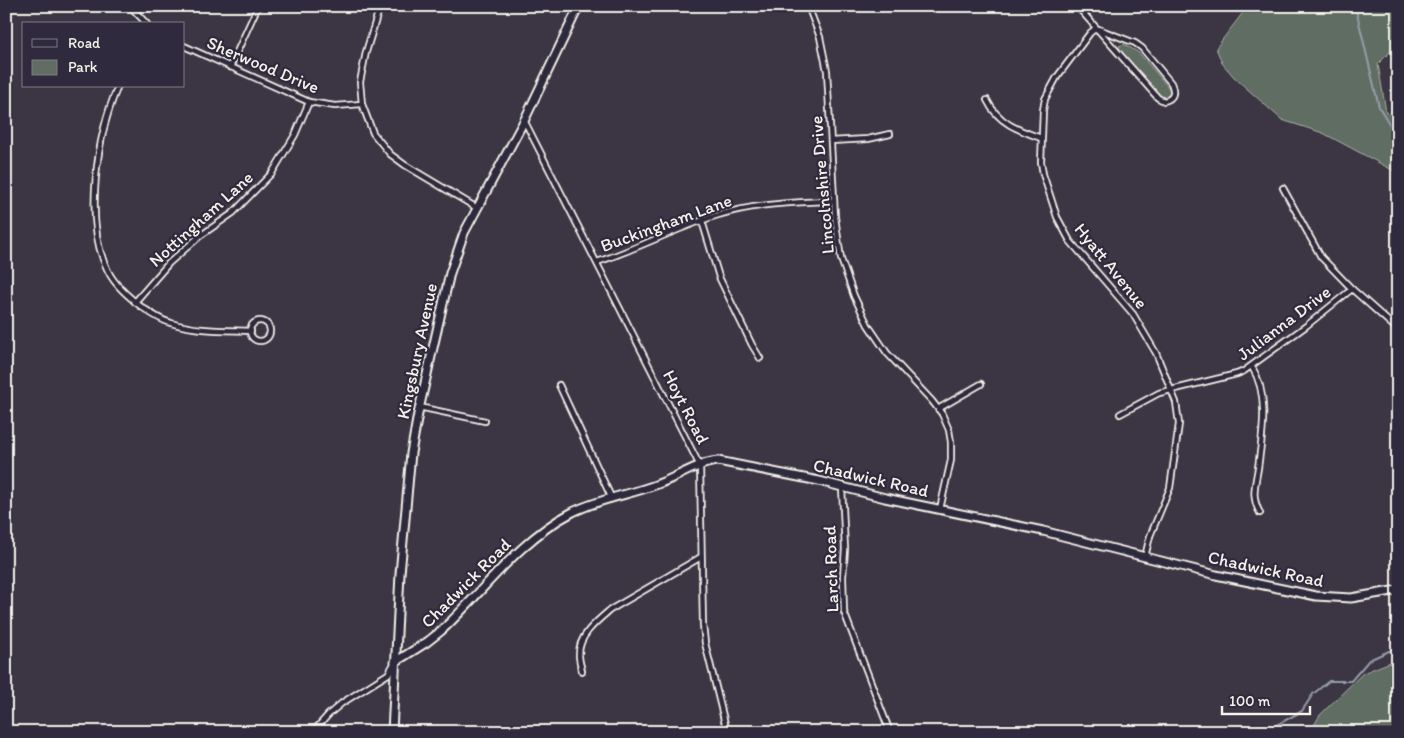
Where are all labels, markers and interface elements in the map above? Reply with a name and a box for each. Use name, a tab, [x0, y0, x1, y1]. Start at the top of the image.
legend	[22, 22, 185, 88]
street label: Sherwood Drive	[204, 31, 322, 99]
text: Road	[68, 34, 101, 52]
text: Park	[68, 58, 98, 76]
street label: Lincolnshire Drive	[805, 115, 839, 255]
street label: Nottingham Lane	[144, 166, 258, 272]
street label: Buckingham Lane	[597, 189, 735, 257]
street label: Hyatt Avenue	[1070, 219, 1152, 313]
street label: Kingsbury Avenue	[392, 281, 442, 421]
street label: Julianna Drive	[1233, 281, 1335, 365]
street label: Hoyt Road	[658, 366, 714, 448]
street label: Chadwick Road	[811, 454, 931, 502]
street label: Larch Road	[818, 525, 844, 613]
street label: Chadwick Road	[417, 533, 516, 632]
street label: Chadwick Road	[1206, 546, 1326, 592]
scale bar	[1222, 683, 1309, 715]
text: 100 m	[1229, 692, 1271, 710]

